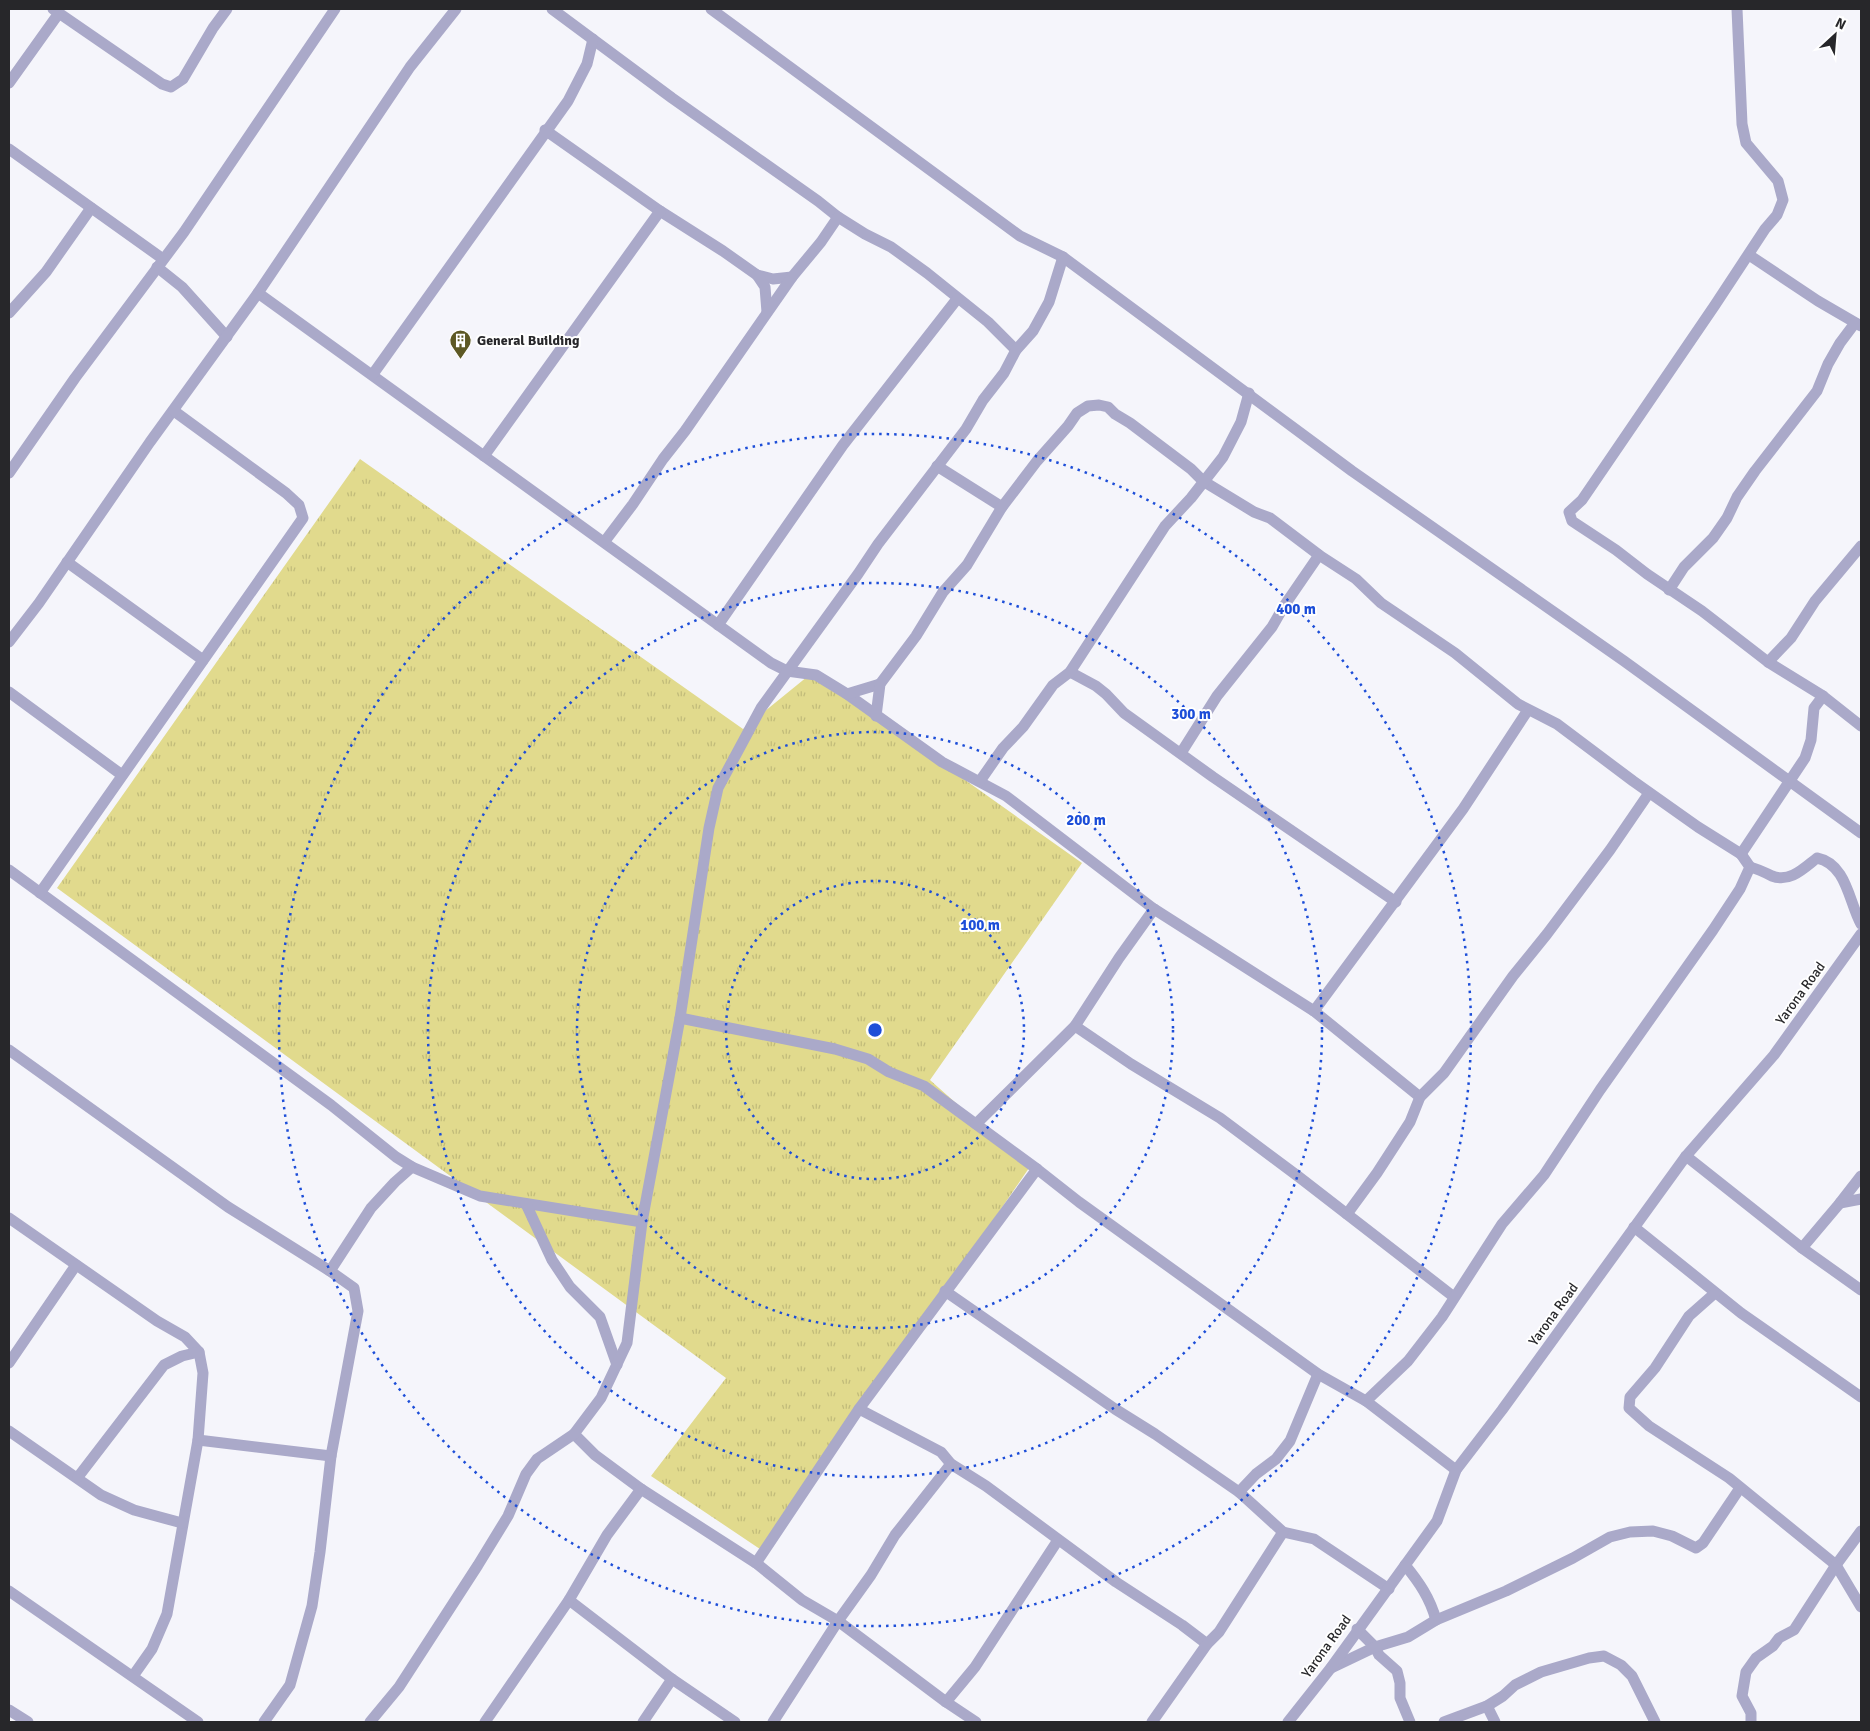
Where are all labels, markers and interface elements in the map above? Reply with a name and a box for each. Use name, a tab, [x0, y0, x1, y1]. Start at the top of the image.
north arrow	[1810, 10, 1860, 60]
text: N	[1832, 14, 1849, 34]
building icon: General Building	[449, 328, 473, 359]
place label: General Building	[477, 332, 580, 349]
text: 400 m	[1276, 600, 1316, 618]
text: 300 m	[1171, 705, 1211, 723]
text: 200 m	[1066, 811, 1106, 829]
text: 100 m	[960, 916, 1000, 934]
street label: Yarona Road	[1772, 959, 1829, 1028]
centre of rings	[866, 1021, 884, 1039]
street label: Yarona Road	[1525, 1280, 1582, 1349]
street label: Yarona Road	[1298, 1612, 1355, 1681]

